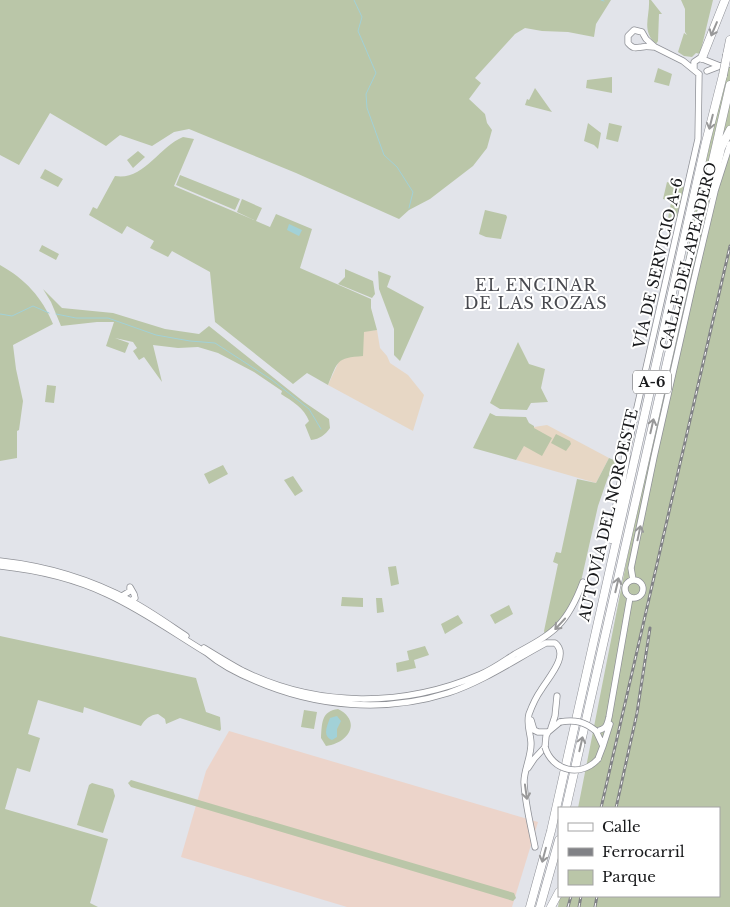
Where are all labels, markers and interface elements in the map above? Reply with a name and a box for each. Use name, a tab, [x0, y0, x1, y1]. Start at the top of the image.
one-way arrow	[709, 21, 719, 36]
one-way arrow	[706, 114, 715, 130]
street label: CALLE DEL APEADERO	[655, 160, 721, 352]
street label: VÍA DE SERVICIO A-6	[629, 176, 687, 351]
district label: EL ENCINAR DE LAS ROZAS	[464, 275, 608, 313]
road number: A-6	[633, 371, 671, 394]
street label: AUTOVÍA DEL NOROESTE	[574, 407, 642, 624]
one-way arrow	[648, 419, 657, 435]
one-way arrow	[635, 525, 644, 541]
one-way arrow	[613, 578, 623, 594]
one-way arrow	[554, 618, 566, 631]
one-way arrow	[577, 736, 586, 752]
one-way arrow	[521, 784, 531, 800]
legend	[558, 807, 720, 897]
text: Calle	[602, 817, 641, 836]
text: Ferrocarril	[602, 842, 685, 861]
one-way arrow	[539, 847, 548, 863]
text: Parque	[602, 867, 656, 886]

